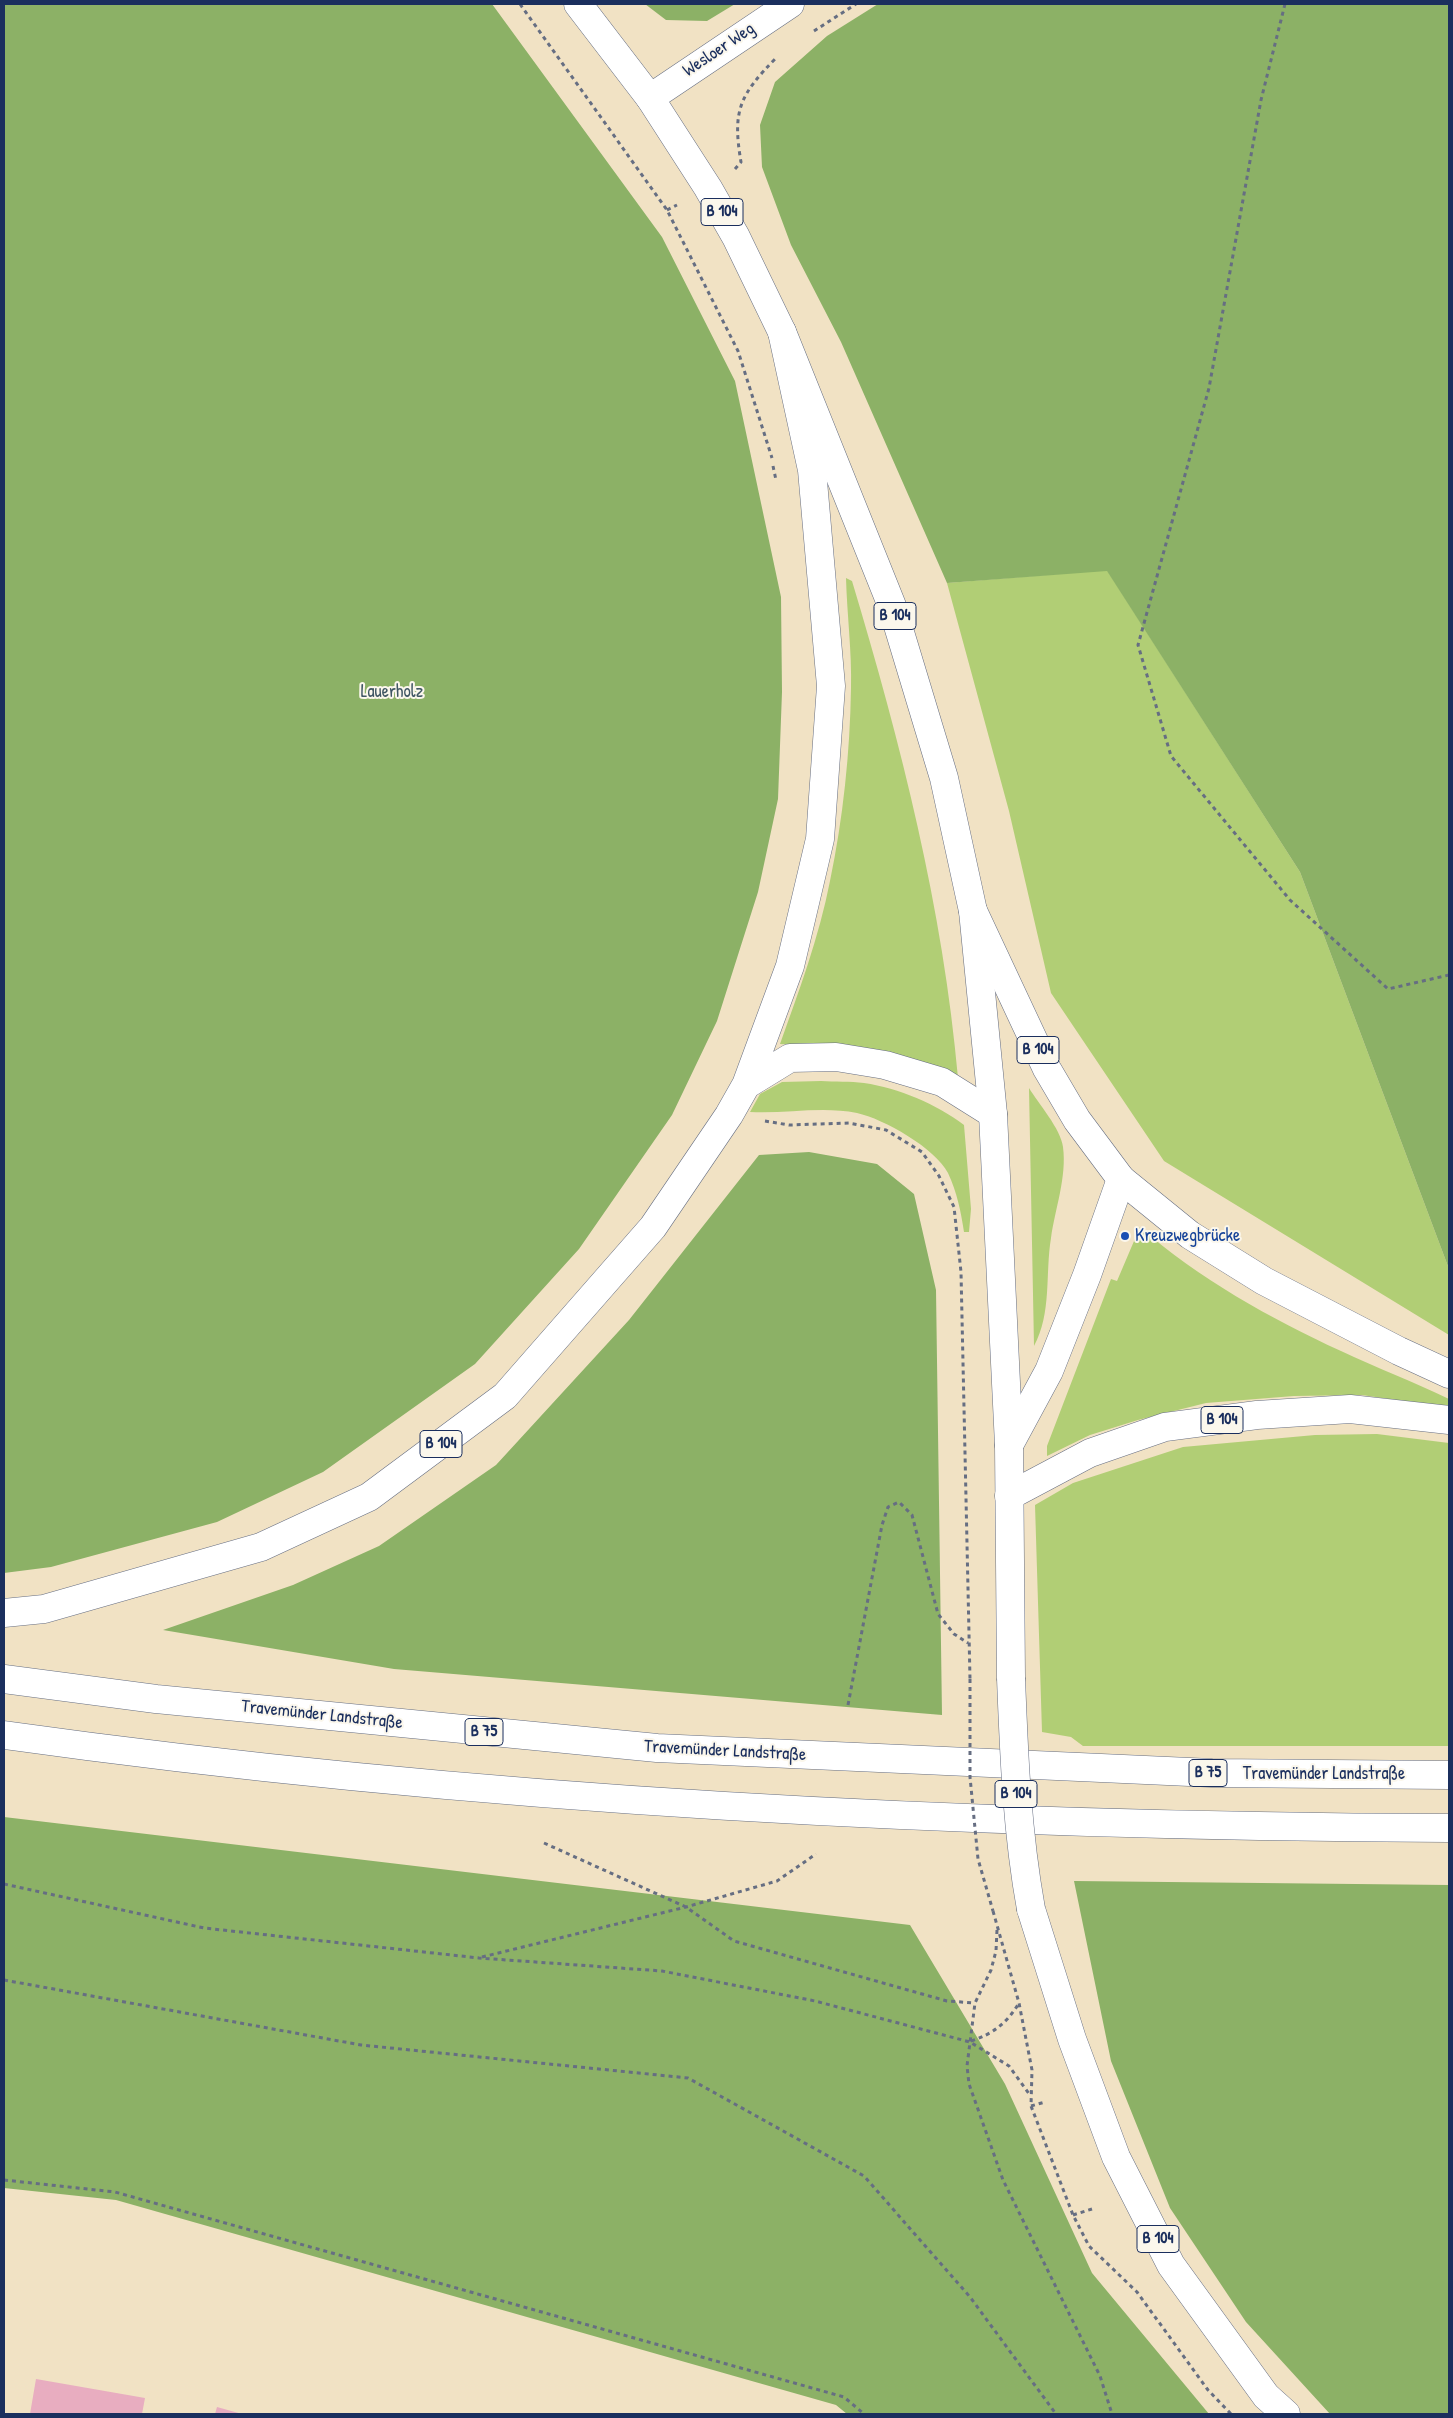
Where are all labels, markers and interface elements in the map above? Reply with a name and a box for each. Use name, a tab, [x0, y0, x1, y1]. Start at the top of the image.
street label: Wesloer Weg	[679, 18, 759, 82]
road number: B 104	[701, 198, 743, 226]
road number: B 104	[874, 602, 916, 630]
park label: Lauerholz	[361, 681, 423, 703]
road number: B 104	[1017, 1036, 1059, 1064]
place label: Kreuzwegbrücke	[1135, 1225, 1240, 1247]
marker: Kreuzwegbrücke	[1119, 1230, 1131, 1242]
road number: B 104	[1201, 1406, 1243, 1434]
road number: B 104	[420, 1430, 462, 1458]
street label: Travemünder Landstraße	[240, 1696, 404, 1734]
road number: B 75	[465, 1718, 503, 1745]
street label: Travemünder Landstraße	[643, 1736, 807, 1766]
road number: B 75	[1189, 1760, 1227, 1786]
street label: Travemünder Landstraße	[1243, 1763, 1405, 1785]
road number: B 104	[995, 1780, 1037, 1808]
road number: B 104	[1137, 2226, 1179, 2252]

